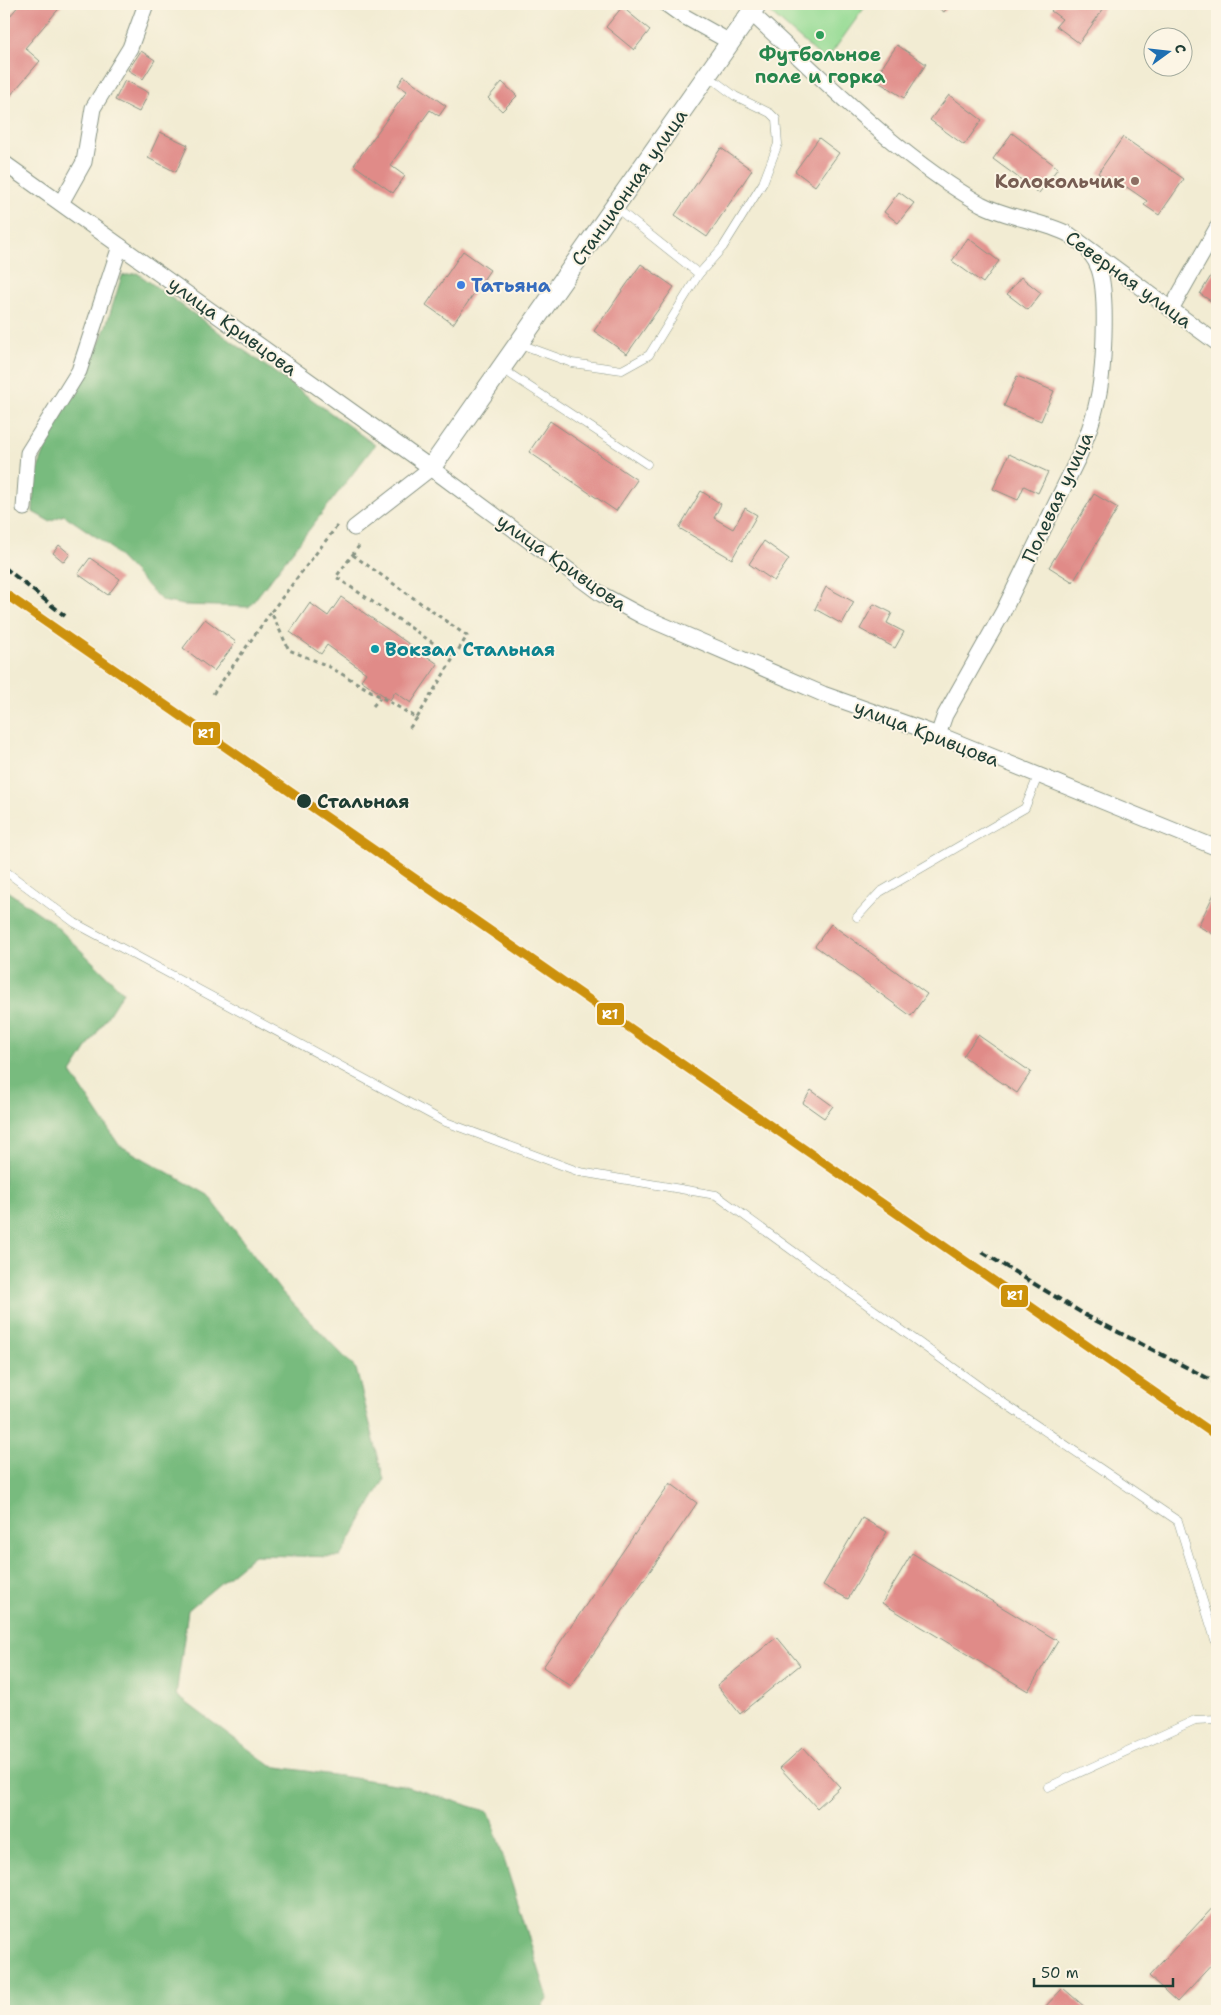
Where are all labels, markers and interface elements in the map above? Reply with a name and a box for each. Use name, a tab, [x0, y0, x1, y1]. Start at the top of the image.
north arrow	[1144, 28, 1194, 78]
marker: Футбольное поле и горка	[814, 29, 826, 41]
place label: Футбольное поле и горка	[754, 42, 886, 89]
text: С	[1171, 42, 1190, 55]
street label: Станционная улица	[566, 104, 693, 271]
place label: Колокольчик	[995, 169, 1125, 194]
marker: Колокольчик	[1129, 175, 1141, 187]
street label: Северная улица	[1060, 225, 1197, 334]
street label: улица Кривцова	[163, 271, 302, 382]
place label: Татьяна	[471, 273, 551, 298]
marker: Татьяна	[455, 279, 467, 291]
street label: Полевая улица	[1016, 428, 1099, 566]
street label: улица Кривцова	[492, 508, 632, 617]
place label: Вокзал Стальная	[385, 637, 555, 662]
marker: Вокзал Стальная	[369, 643, 381, 655]
street label: улица Кривцова	[851, 694, 1003, 773]
line badge: R1	[192, 721, 221, 746]
text: R1	[198, 724, 214, 742]
place label: Стальная	[317, 789, 410, 814]
marker: Стальная	[295, 792, 313, 810]
line badge: R1	[596, 1002, 625, 1026]
text: R1	[602, 1005, 618, 1023]
line badge: R1	[1000, 1284, 1029, 1308]
text: R1	[1007, 1286, 1023, 1304]
scale bar	[1034, 1955, 1172, 1987]
text: 50 m	[1041, 1963, 1079, 1983]

